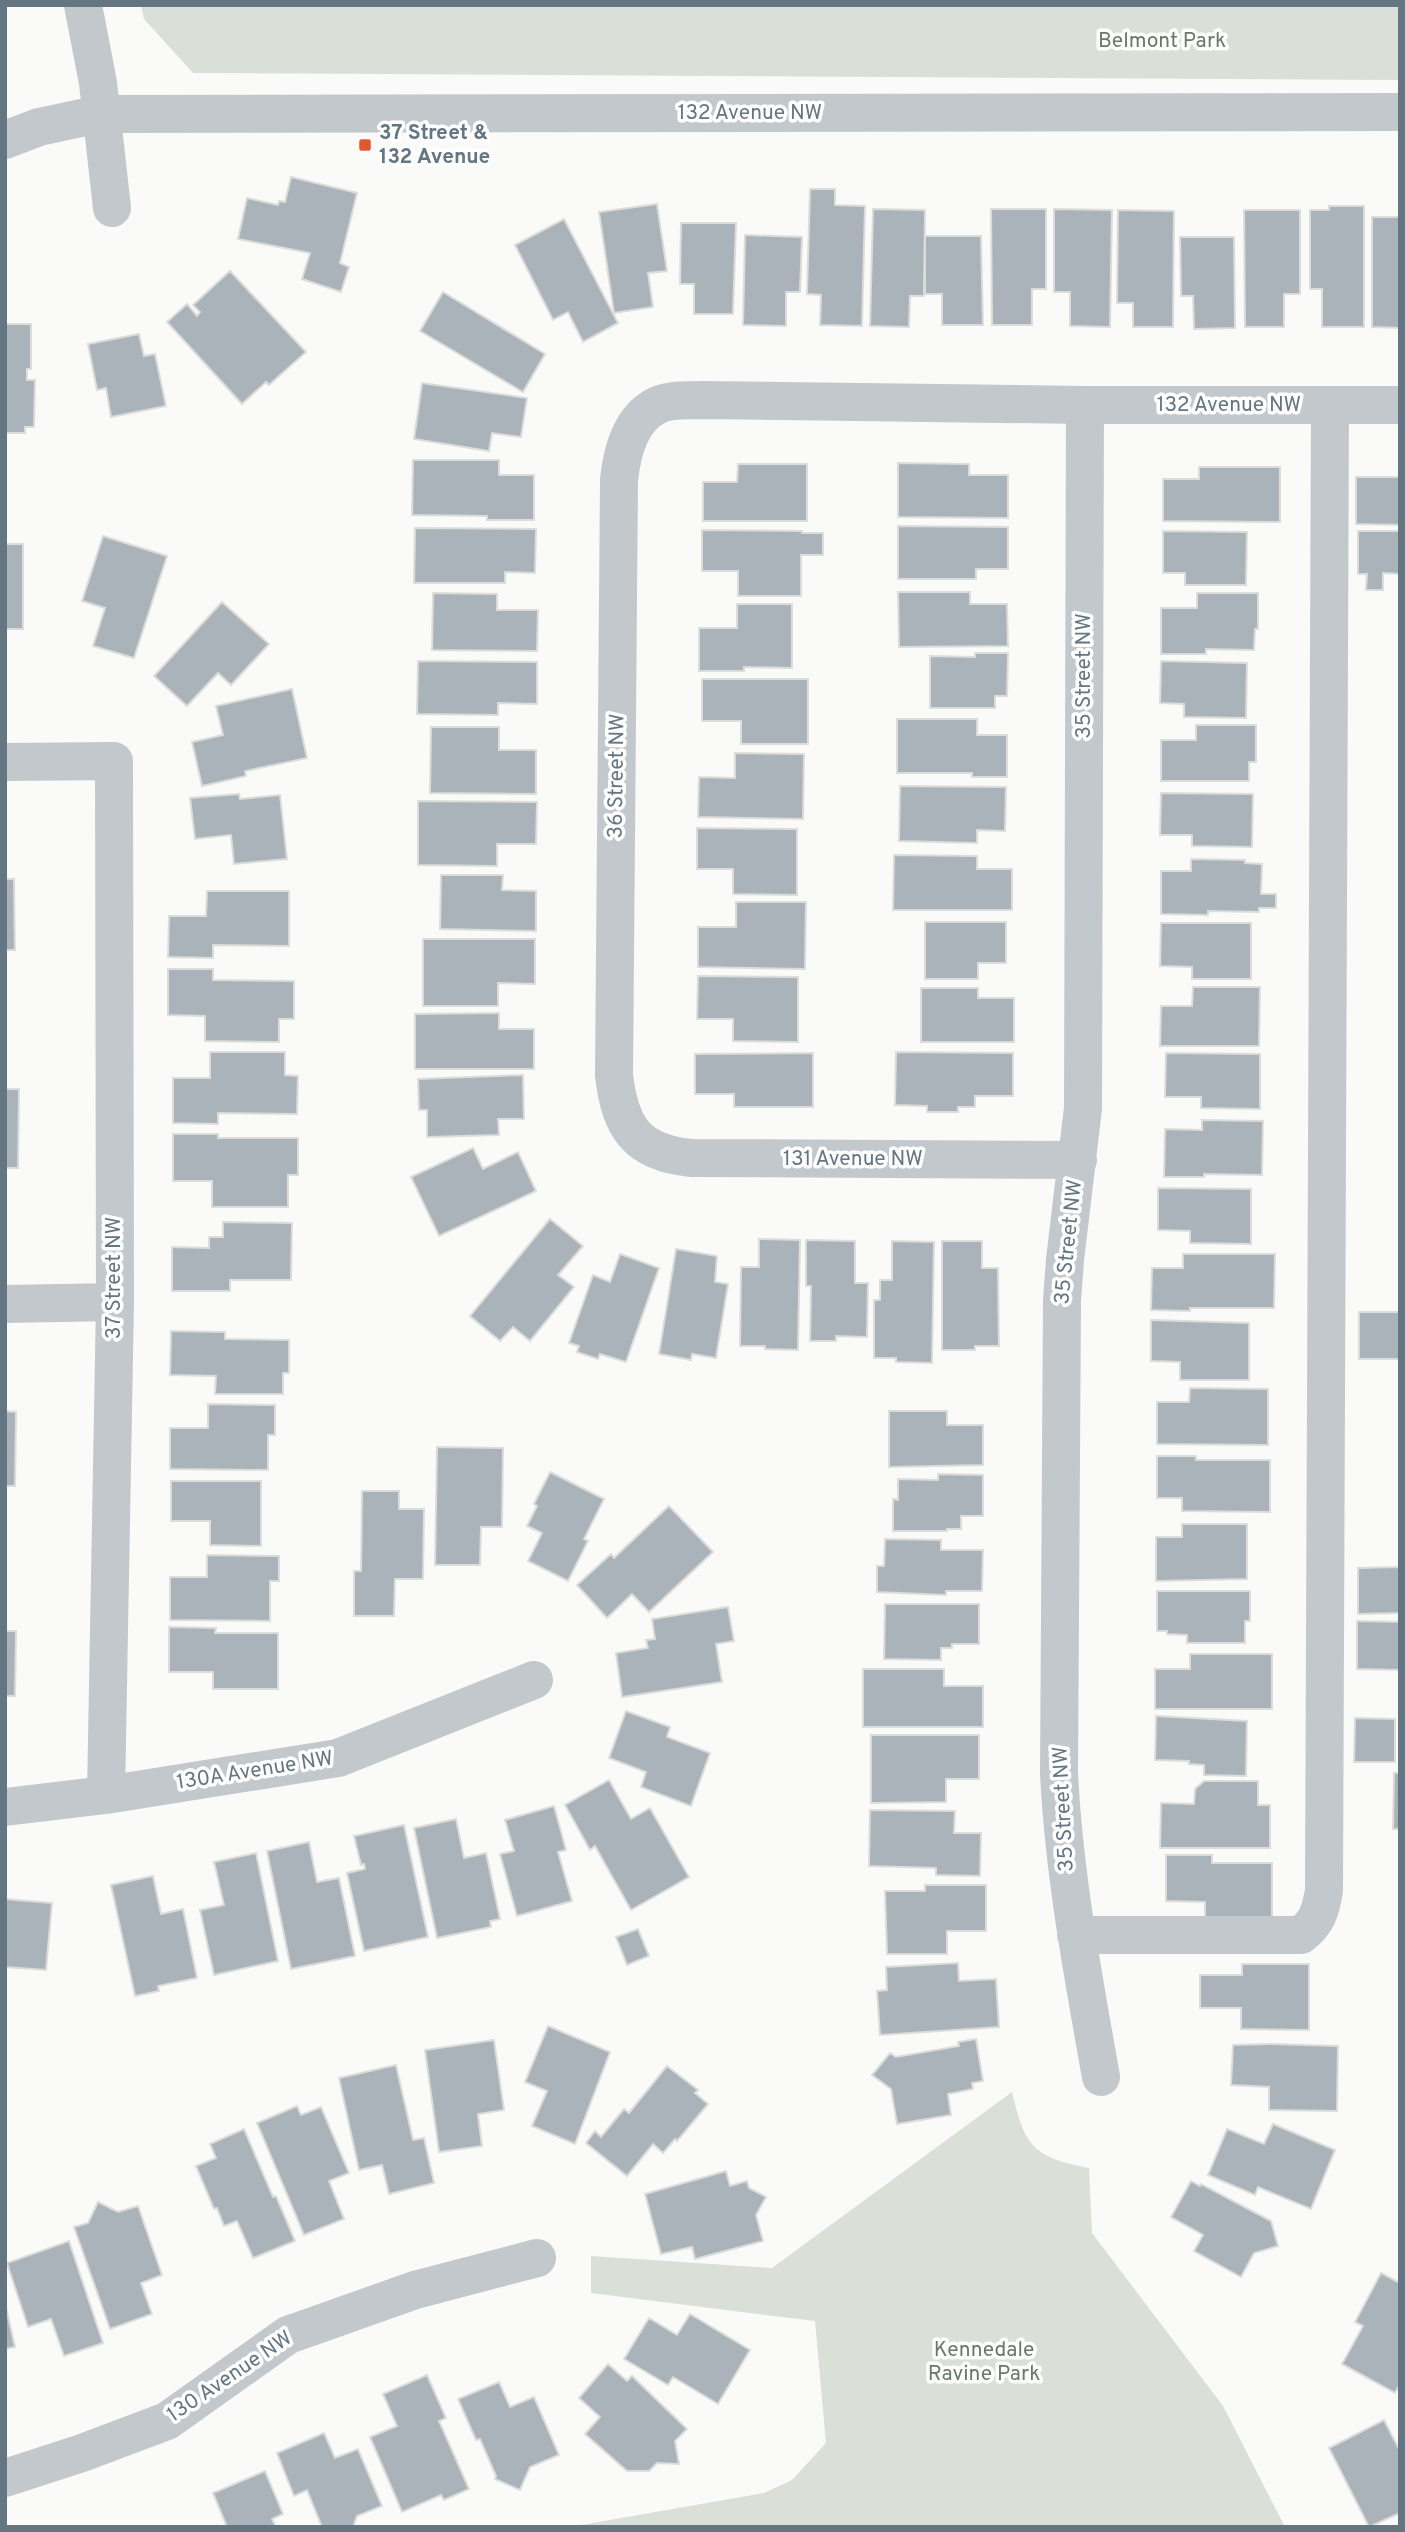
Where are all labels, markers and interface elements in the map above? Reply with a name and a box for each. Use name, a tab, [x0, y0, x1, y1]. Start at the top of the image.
park label: Belmont Park	[1098, 28, 1226, 55]
street label: 132 Avenue NW	[678, 100, 822, 127]
place label: 37 Street & 132 Avenue	[379, 120, 490, 171]
marker: 37 Street & 132 Avenue	[357, 137, 373, 153]
street label: 132 Avenue NW	[1157, 392, 1301, 419]
street label: 35 Street NW	[1071, 613, 1098, 739]
street label: 36 Street NW	[602, 713, 632, 839]
street label: 131 Avenue NW	[783, 1146, 923, 1173]
street label: 35 Street NW	[1049, 1178, 1089, 1306]
street label: 37 Street NW	[101, 1217, 128, 1339]
street label: 130A Avenue NW	[175, 1745, 335, 1797]
street label: 35 Street NW	[1047, 1746, 1081, 1872]
street label: 130 Avenue NW	[162, 2325, 298, 2429]
park label: Kennedale Ravine Park	[928, 2337, 1040, 2388]

